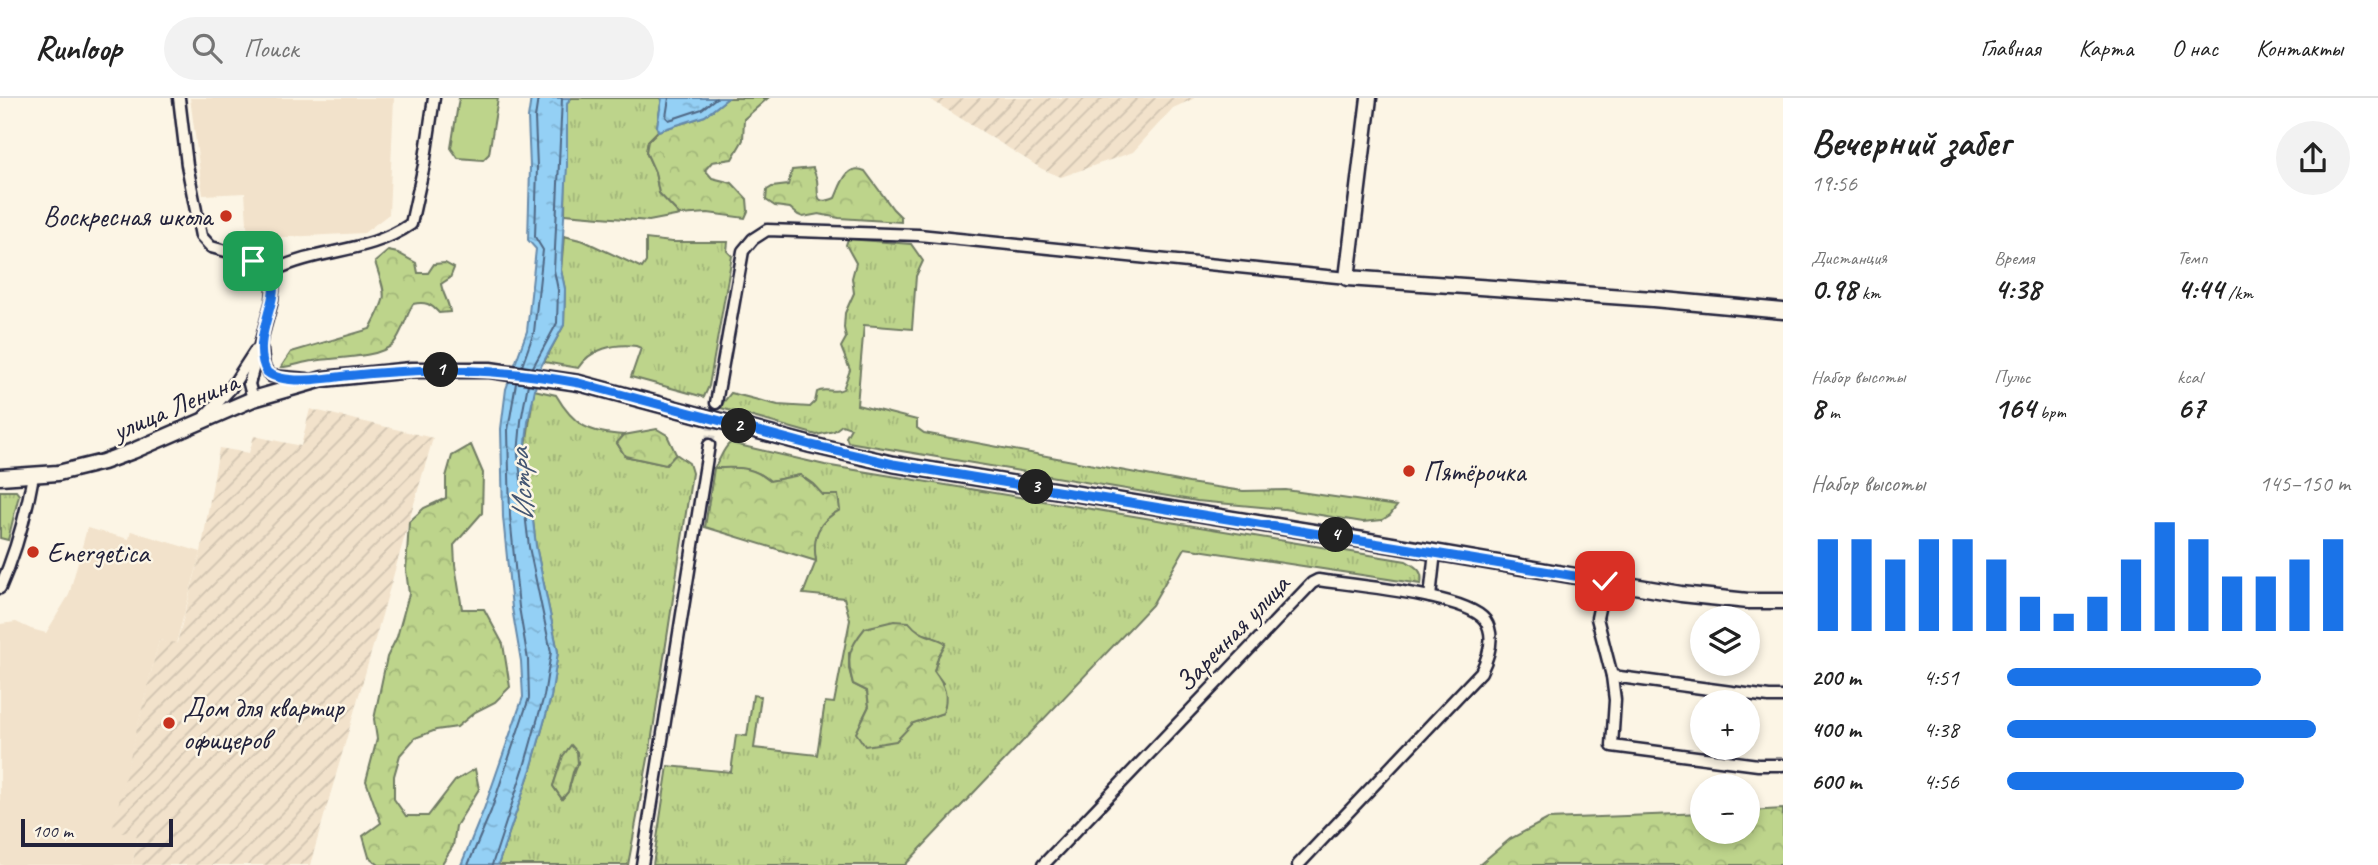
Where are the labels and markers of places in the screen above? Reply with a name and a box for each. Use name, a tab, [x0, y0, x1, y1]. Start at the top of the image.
place label: Воскресная школа	[43, 199, 215, 234]
marker: Воскресная школа	[218, 208, 234, 224]
pin	[223, 231, 283, 291]
pin: 1	[424, 352, 458, 388]
pin: 2	[722, 408, 756, 444]
place label: Пятёрочка	[1423, 454, 1527, 489]
marker: Пятёрочка	[1401, 463, 1417, 479]
pin: 3	[1018, 470, 1054, 504]
pin: 4	[1318, 518, 1354, 552]
place label: Energetica	[47, 535, 151, 570]
marker: Energetica	[25, 544, 41, 560]
pin	[1575, 551, 1635, 611]
place label: Дом для квартир офицеров	[183, 690, 345, 757]
marker: Дом для квартир офицеров	[161, 715, 177, 731]

